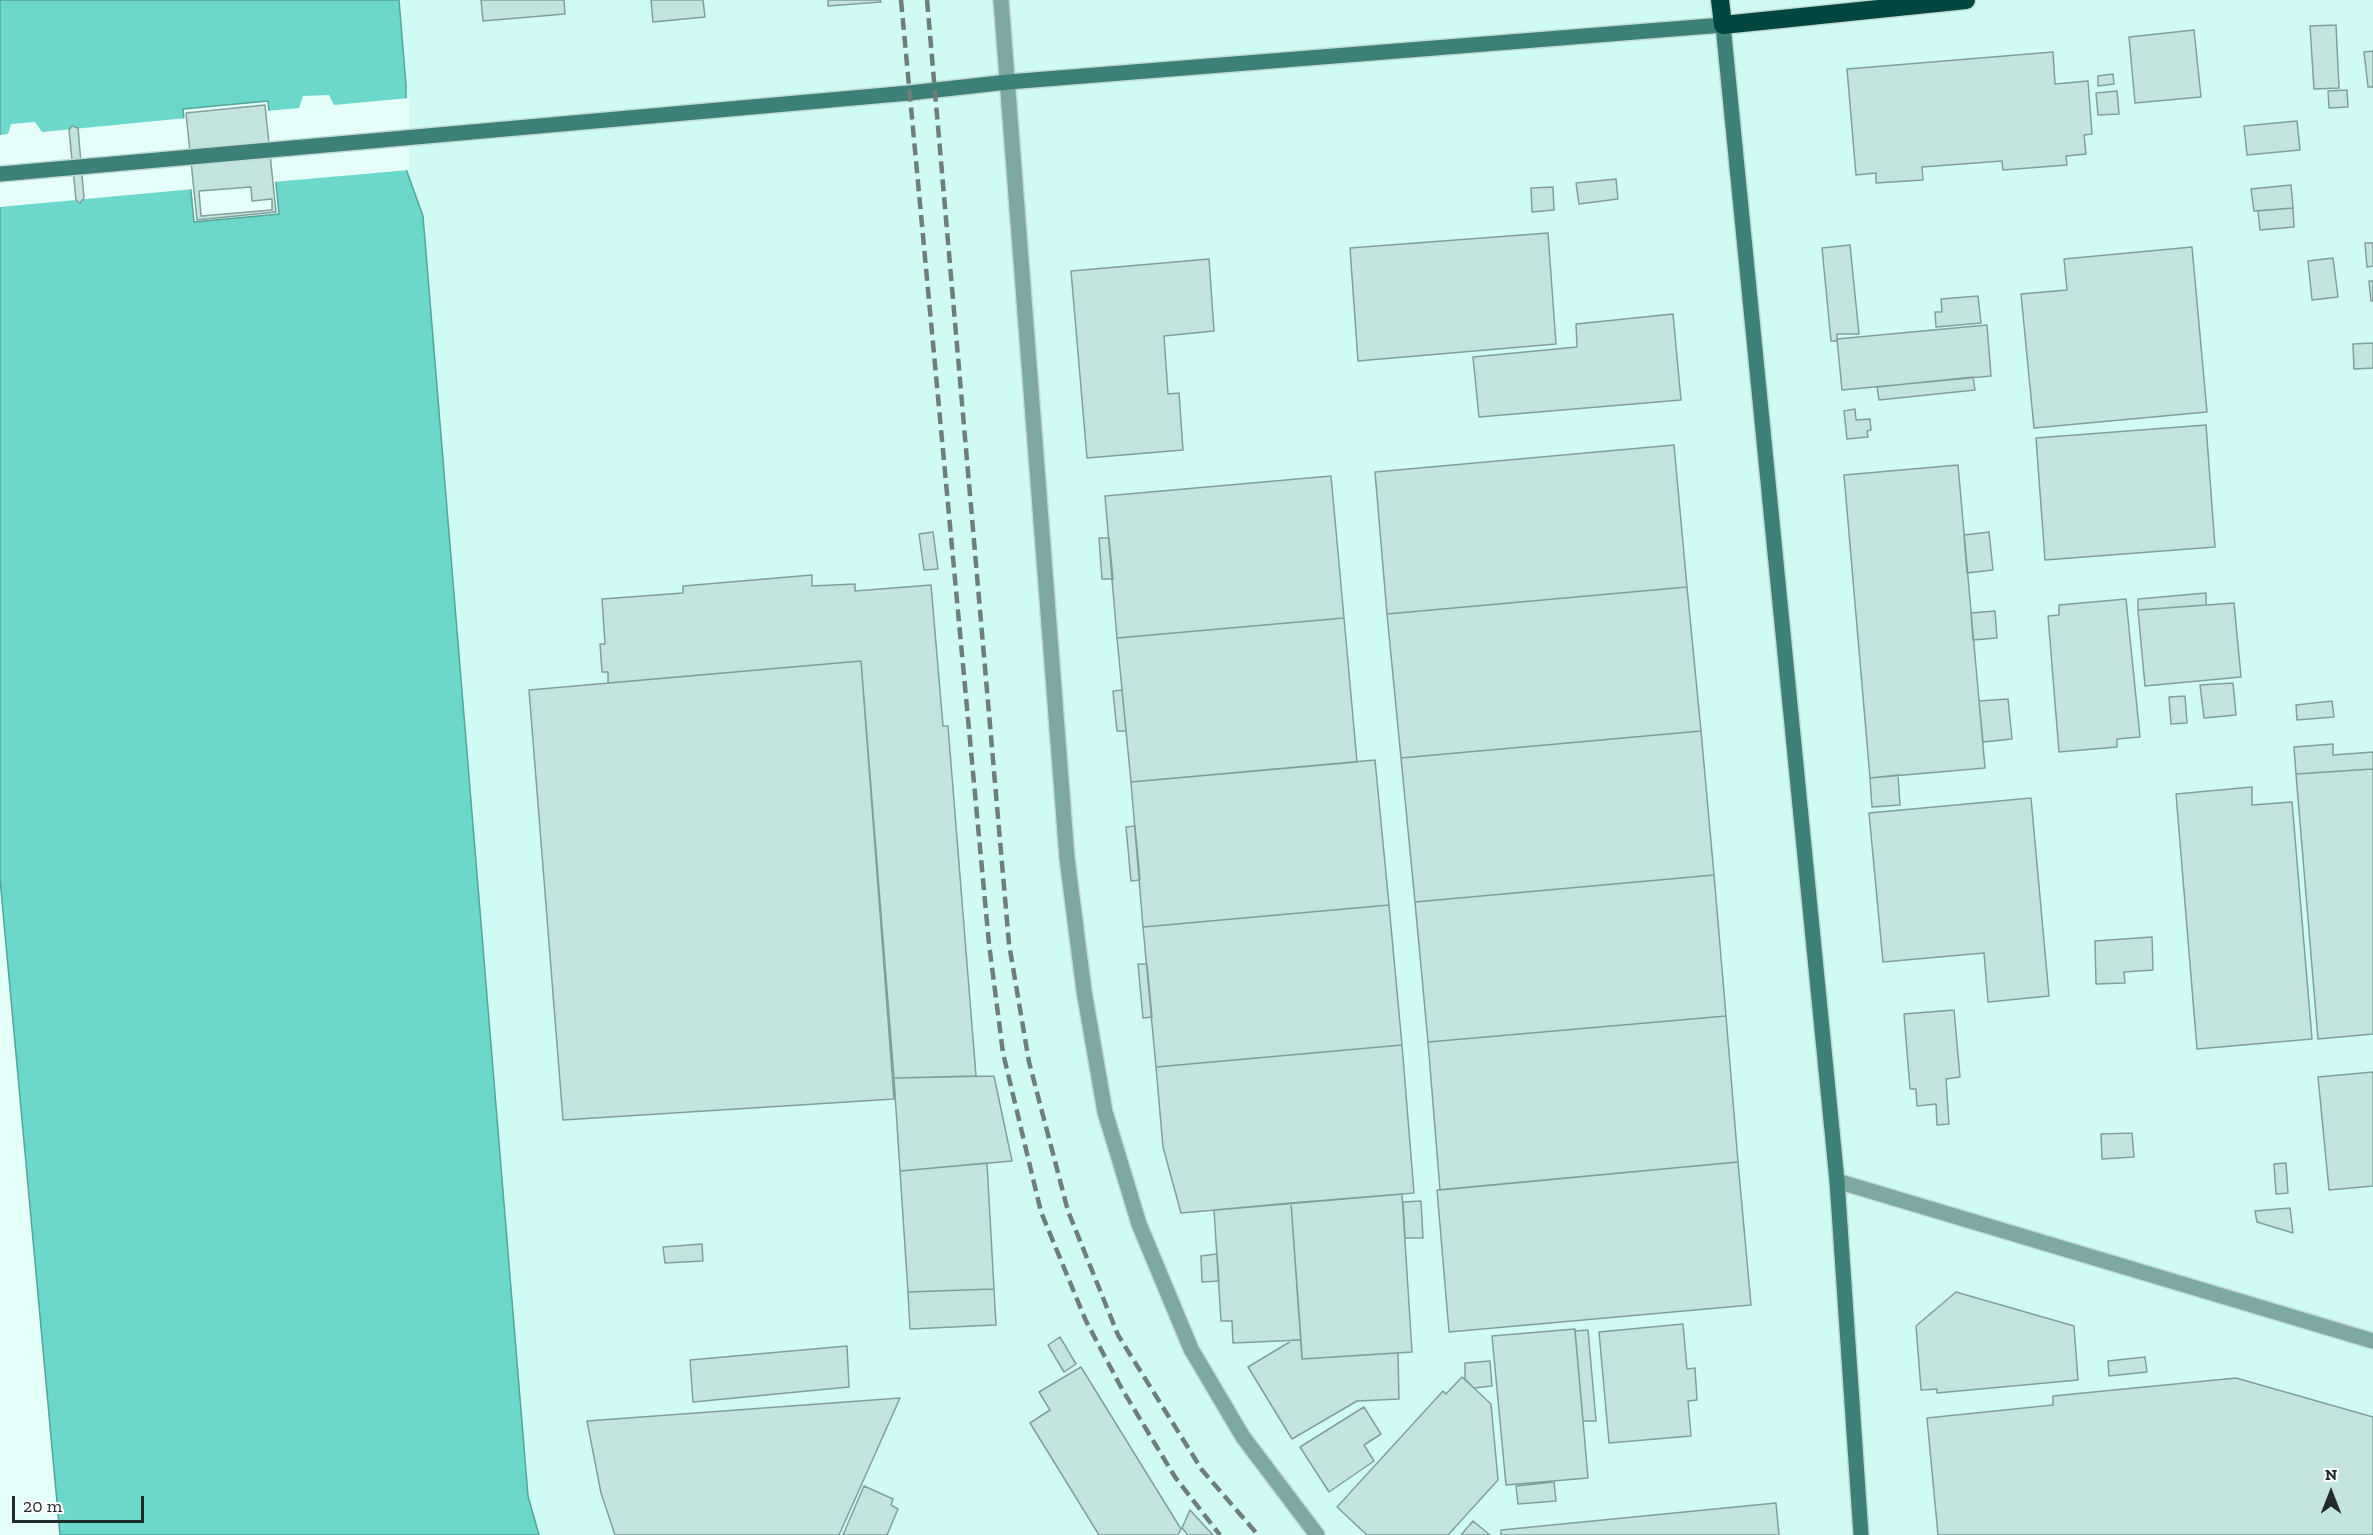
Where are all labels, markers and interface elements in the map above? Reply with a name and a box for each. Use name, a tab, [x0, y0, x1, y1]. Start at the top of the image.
north arrow	[2301, 1463, 2361, 1523]
text: N	[2325, 1465, 2337, 1484]
scale bar	[15, 1484, 147, 1522]
text: 20 m	[23, 1495, 62, 1517]

